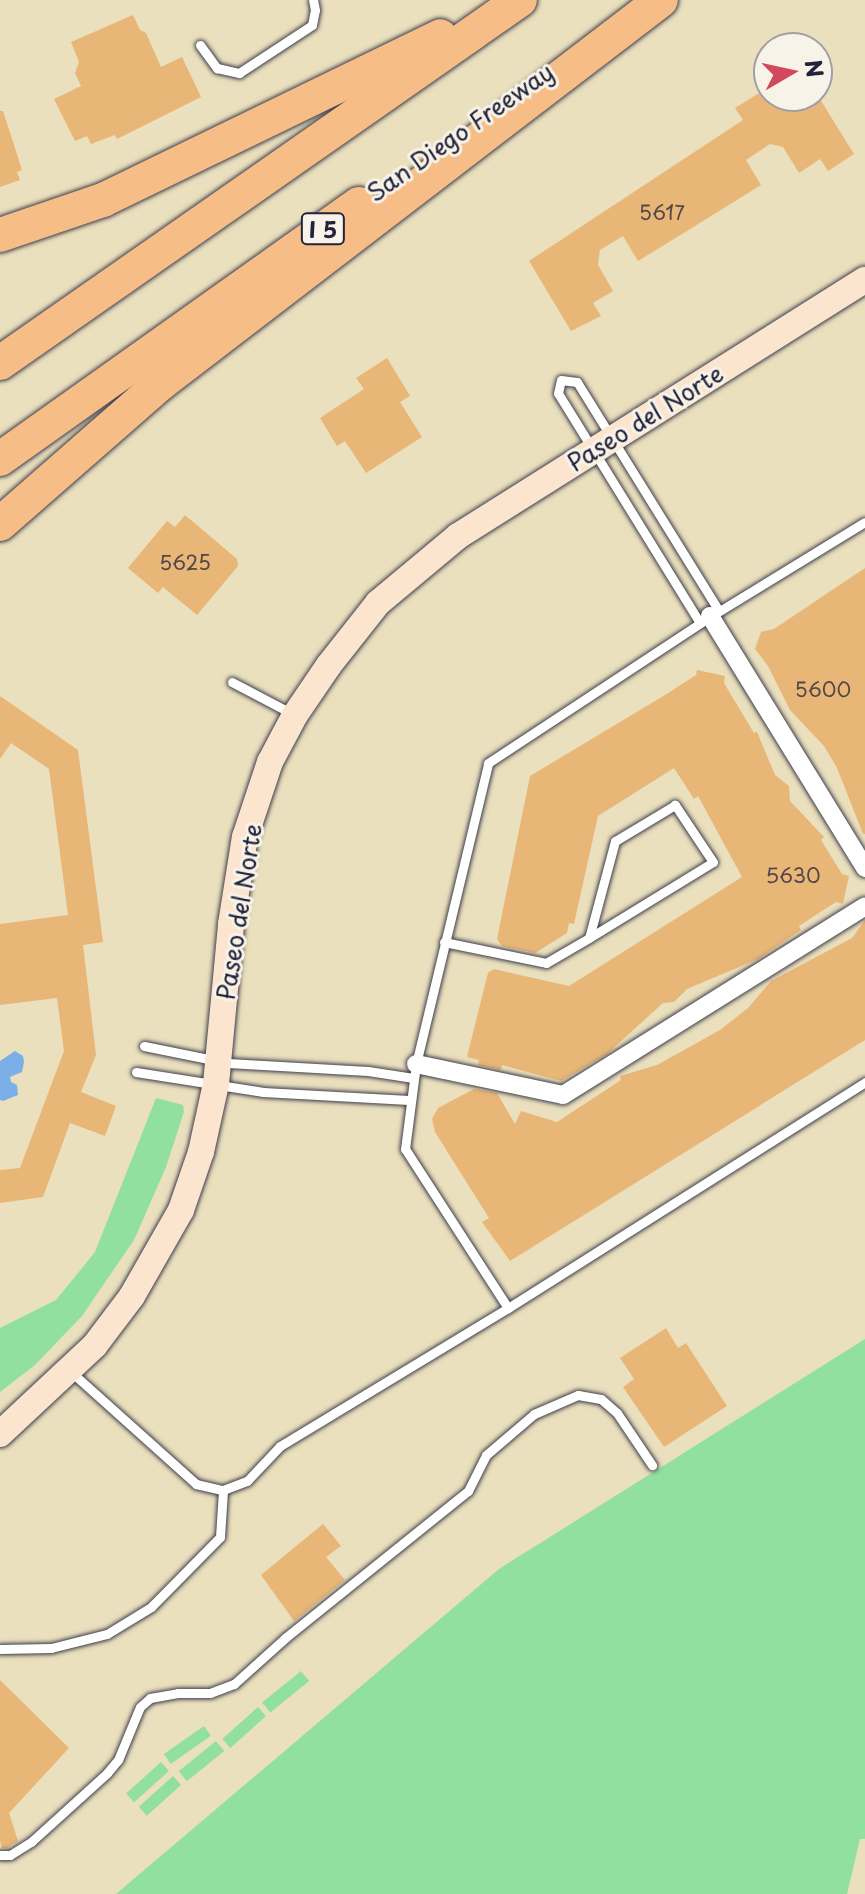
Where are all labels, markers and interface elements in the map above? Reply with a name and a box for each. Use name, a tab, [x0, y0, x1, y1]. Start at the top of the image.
north arrow	[753, 32, 833, 112]
street label: San Diego Freeway	[361, 57, 559, 207]
text: N	[798, 57, 833, 80]
house number: 5617	[639, 200, 685, 224]
road number: I 5	[299, 211, 347, 247]
street label: Paseo del Norte	[561, 358, 729, 478]
house number: 5625	[159, 550, 211, 574]
house number: 5600	[795, 677, 851, 701]
street label: Paseo del Norte	[211, 821, 267, 1003]
house number: 5630	[765, 863, 821, 887]

